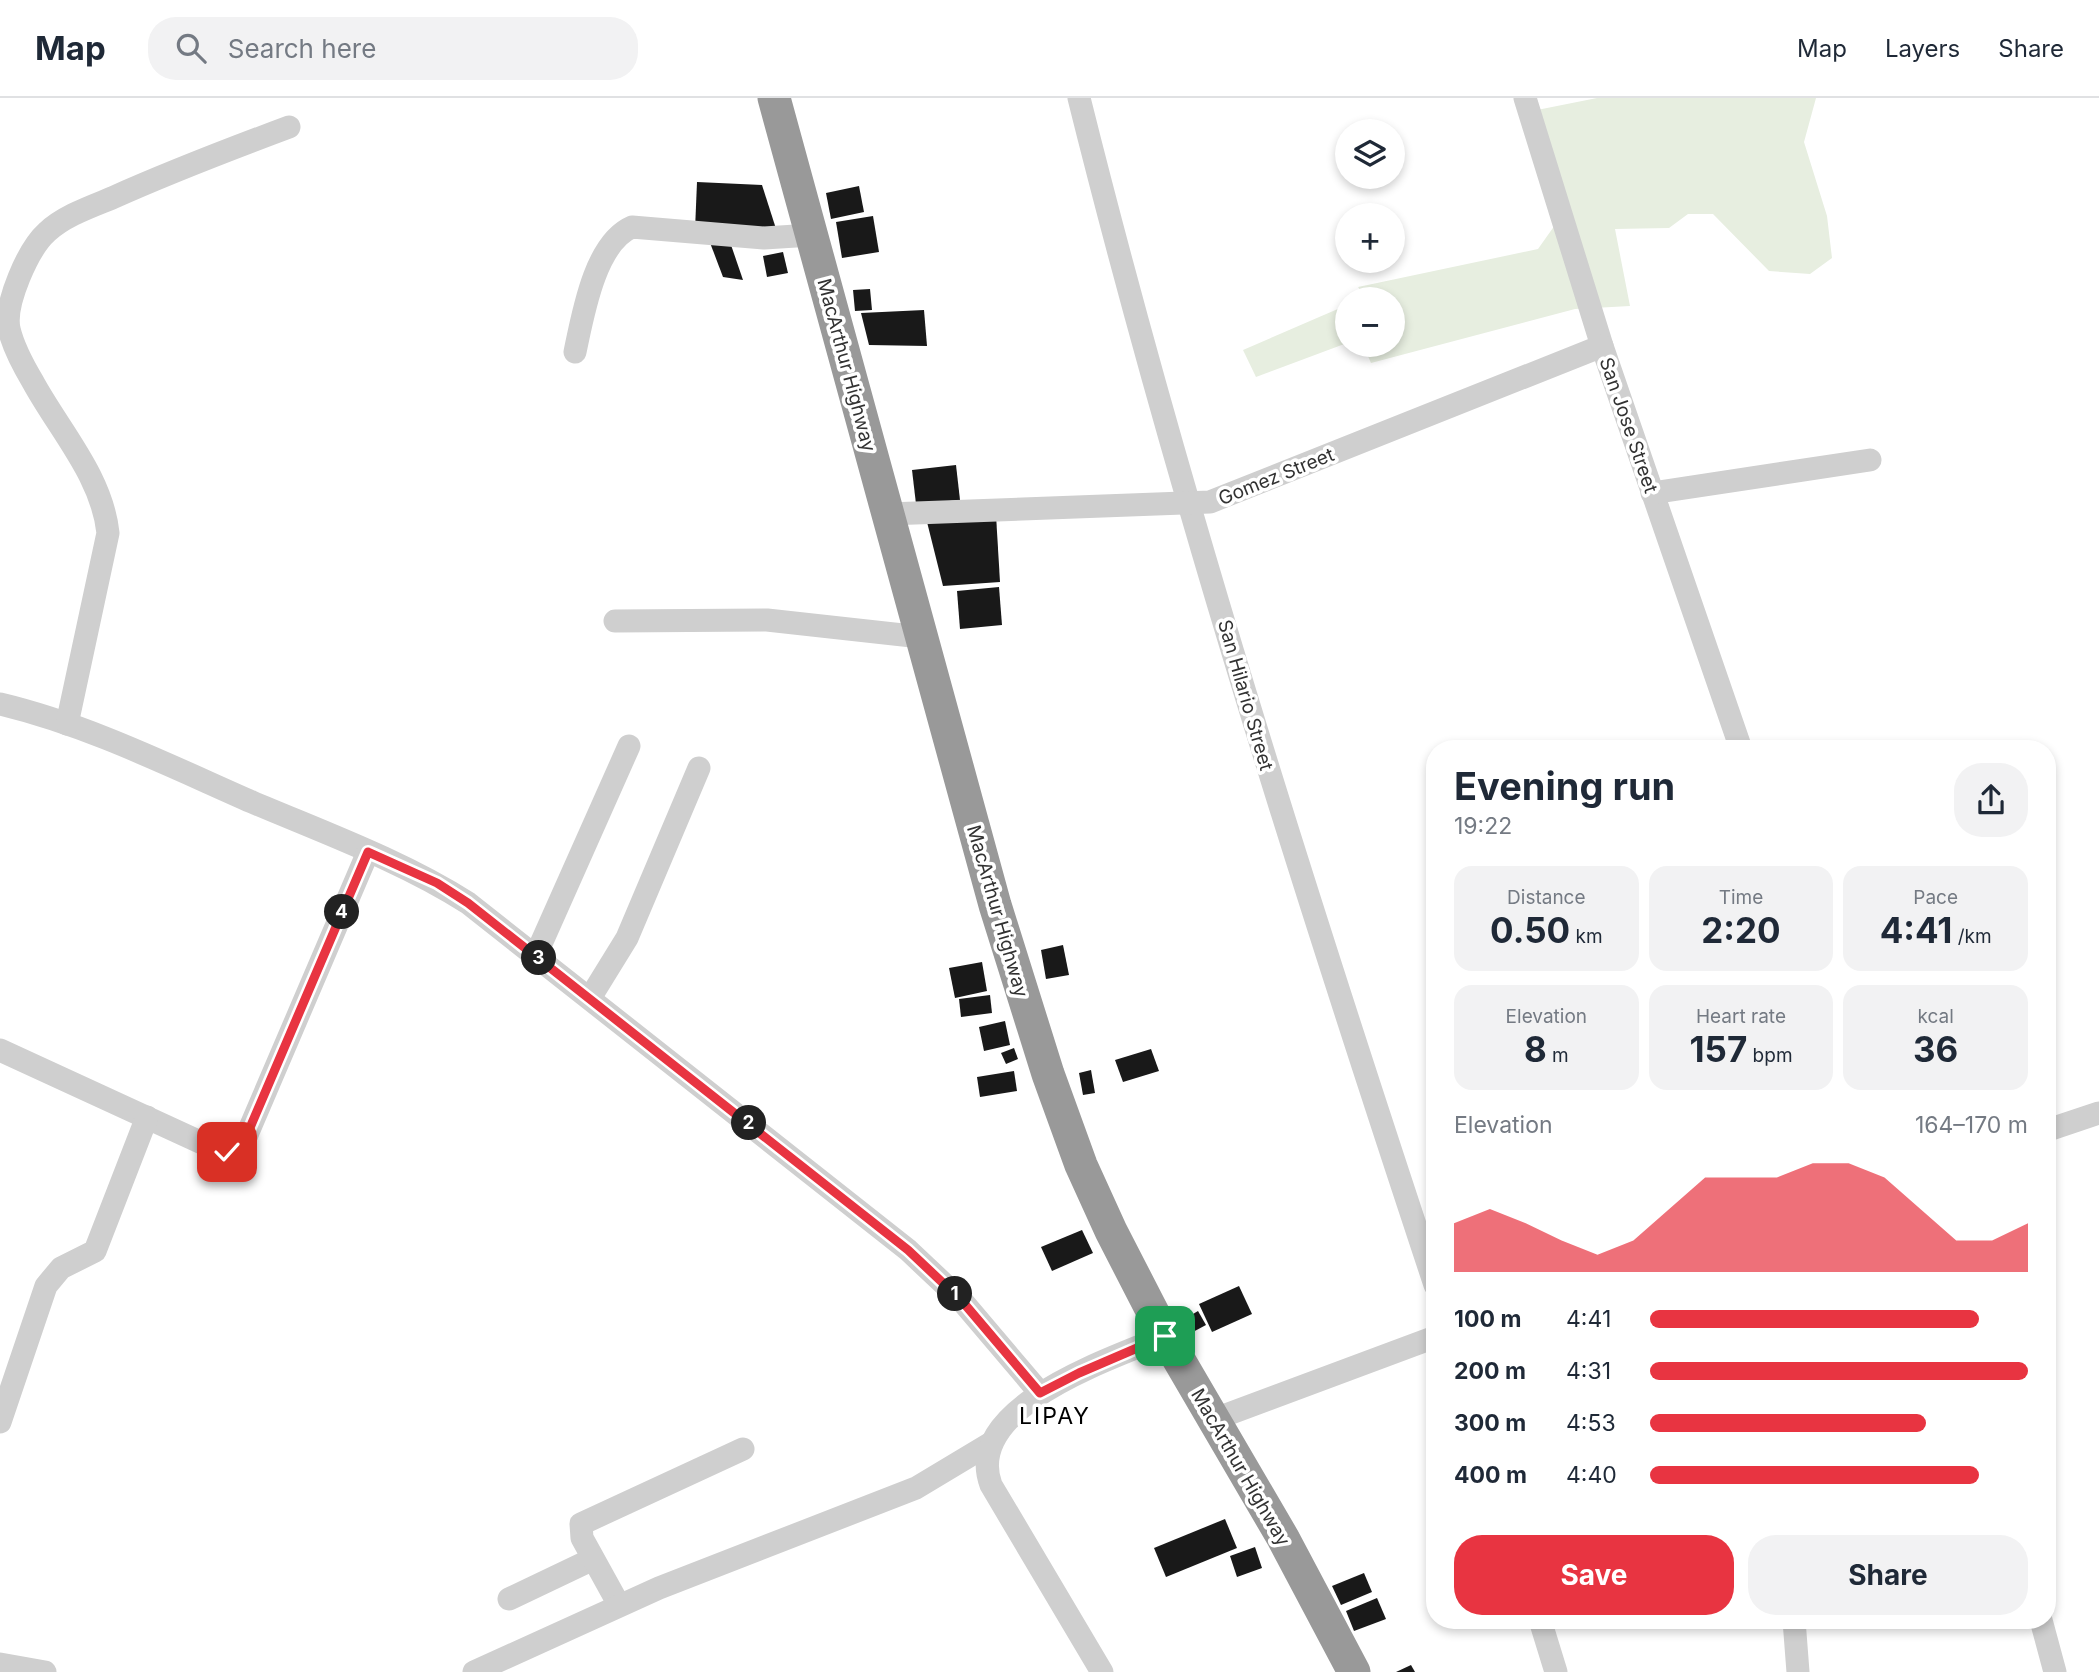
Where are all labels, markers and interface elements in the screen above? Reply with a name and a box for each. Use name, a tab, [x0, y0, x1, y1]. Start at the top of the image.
search box	[148, 17, 638, 80]
text: Map	[35, 28, 106, 68]
icon: search	[172, 29, 210, 67]
text: Search here	[228, 33, 376, 64]
text: Map	[1797, 34, 1847, 63]
text: Layers	[1885, 34, 1960, 63]
text: Share	[1998, 34, 2064, 63]
map controls	[1335, 119, 1405, 357]
button: layers	[1335, 119, 1405, 189]
button: +	[1335, 203, 1405, 273]
street label: MacArthur Highway	[812, 276, 881, 454]
button: −	[1335, 287, 1405, 357]
street label: San Jose Street	[1595, 354, 1662, 496]
street label: Gomez Street	[1215, 443, 1337, 510]
street label: San Hilario Street	[1213, 617, 1278, 773]
text: Evening run	[1454, 763, 1675, 809]
button: share	[1954, 763, 2028, 837]
text: 19:22	[1454, 812, 1512, 840]
street label: MacArthur Highway	[962, 822, 1033, 1000]
text: Distance	[1507, 886, 1586, 909]
text: Time	[1719, 886, 1763, 909]
text: Pace	[1913, 886, 1958, 909]
pin: 4	[324, 894, 360, 930]
text: 4	[335, 900, 348, 923]
text: 0.50	[1490, 909, 1570, 951]
text: 2:20	[1701, 909, 1781, 951]
text: 4:41	[1880, 909, 1952, 951]
text: km	[1570, 925, 1603, 948]
text: /km	[1952, 925, 1992, 948]
pin: 3	[522, 940, 556, 976]
text: 3	[532, 946, 545, 969]
text: Elevation	[1506, 1005, 1587, 1028]
text: Heart rate	[1696, 1005, 1786, 1028]
text: kcal	[1918, 1005, 1954, 1028]
text: 8	[1524, 1028, 1547, 1070]
text: 157	[1689, 1028, 1747, 1070]
text: 36	[1913, 1028, 1958, 1070]
text: m	[1547, 1044, 1569, 1067]
text: bpm	[1747, 1044, 1793, 1067]
pin: 2	[732, 1105, 766, 1140]
text: 2	[743, 1111, 754, 1134]
text: Elevation	[1454, 1111, 1553, 1139]
text: 164–170 m	[1915, 1111, 2028, 1139]
pin	[197, 1122, 257, 1182]
icon: check	[208, 1133, 246, 1171]
pin: 1	[937, 1276, 972, 1312]
text: 1	[950, 1282, 959, 1305]
text: 100 m	[1454, 1305, 1521, 1333]
text: 4:41	[1566, 1305, 1611, 1333]
pin	[1135, 1306, 1195, 1366]
icon: arrive	[1146, 1317, 1184, 1355]
text: 200 m	[1454, 1357, 1526, 1385]
text: 4:31	[1566, 1357, 1611, 1385]
street label: MacArthur Highway	[1186, 1384, 1295, 1550]
district label: LIPAY	[1019, 1402, 1091, 1430]
text: 300 m	[1454, 1409, 1526, 1437]
text: 4:53	[1566, 1409, 1616, 1437]
text: 400 m	[1454, 1461, 1527, 1489]
text: 4:40	[1566, 1461, 1617, 1489]
button: Save	[1454, 1535, 1734, 1615]
button: Share	[1748, 1535, 2028, 1615]

